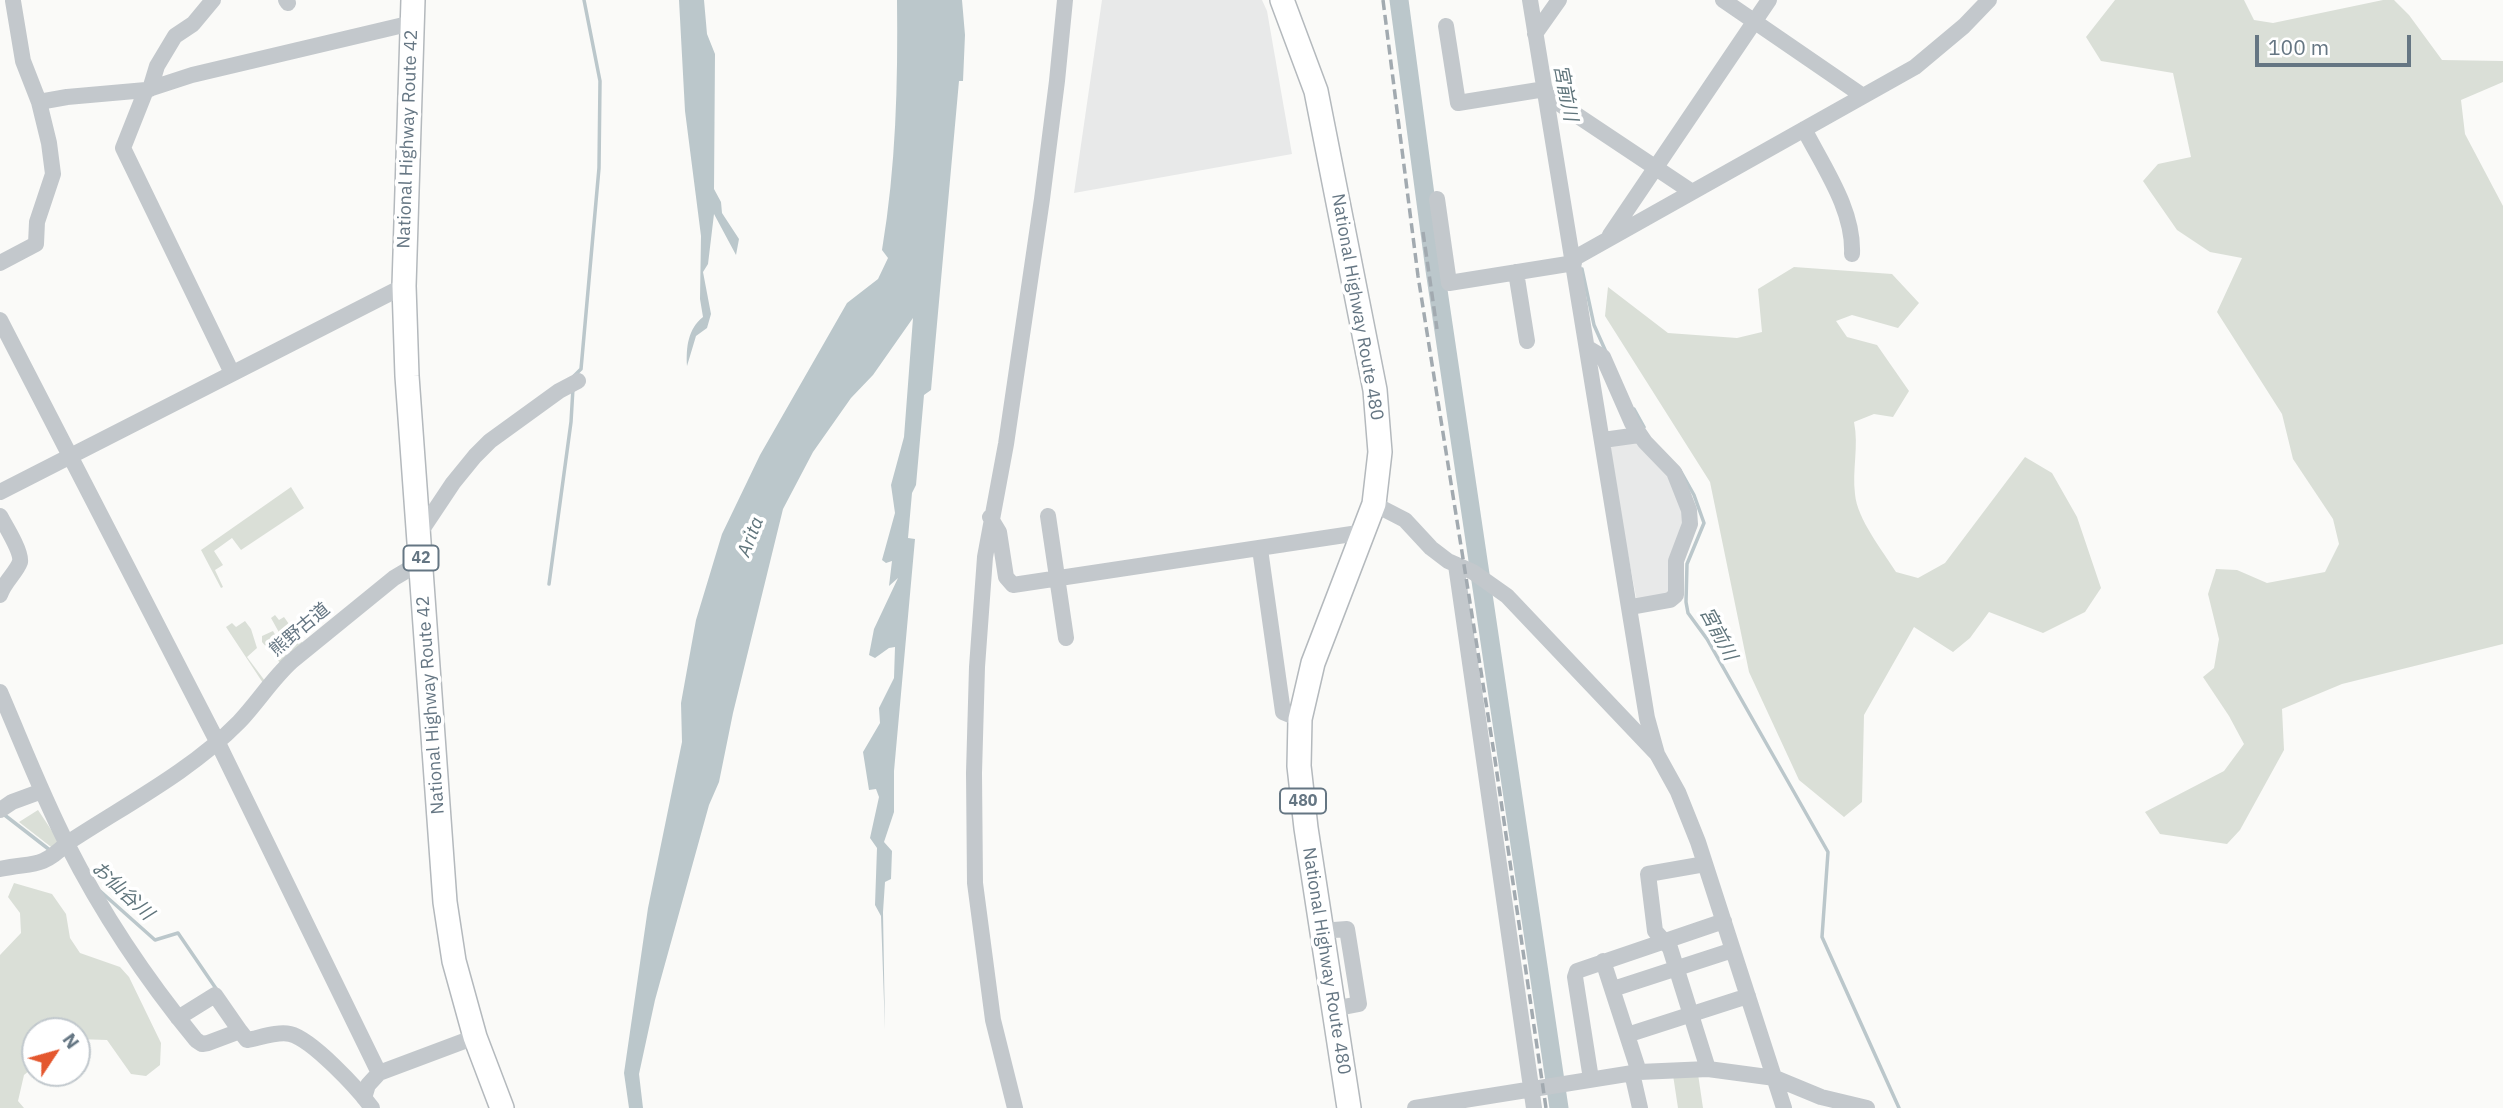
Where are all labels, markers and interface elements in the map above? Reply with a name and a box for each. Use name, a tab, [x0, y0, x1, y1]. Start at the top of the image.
scale bar	[2258, 21, 2414, 65]
street label: National Highway Route 42	[393, 29, 423, 249]
text: 100 m	[2268, 33, 2329, 61]
water label: 宮前川	[1548, 63, 1582, 123]
street label: National Highway Route 480	[1326, 192, 1388, 422]
water label: Arita	[733, 514, 769, 560]
road number: 42	[404, 545, 438, 570]
street label: National Highway Route 42	[413, 595, 449, 815]
street label: 熊野古道	[265, 599, 335, 661]
water label: 宮前川	[1695, 603, 1741, 665]
road number: 480	[1280, 788, 1326, 814]
street label: National Highway Route 480	[1297, 846, 1355, 1076]
water label: お仙谷川	[86, 857, 158, 925]
north arrow	[21, 1017, 91, 1087]
text: N	[58, 1028, 85, 1053]

